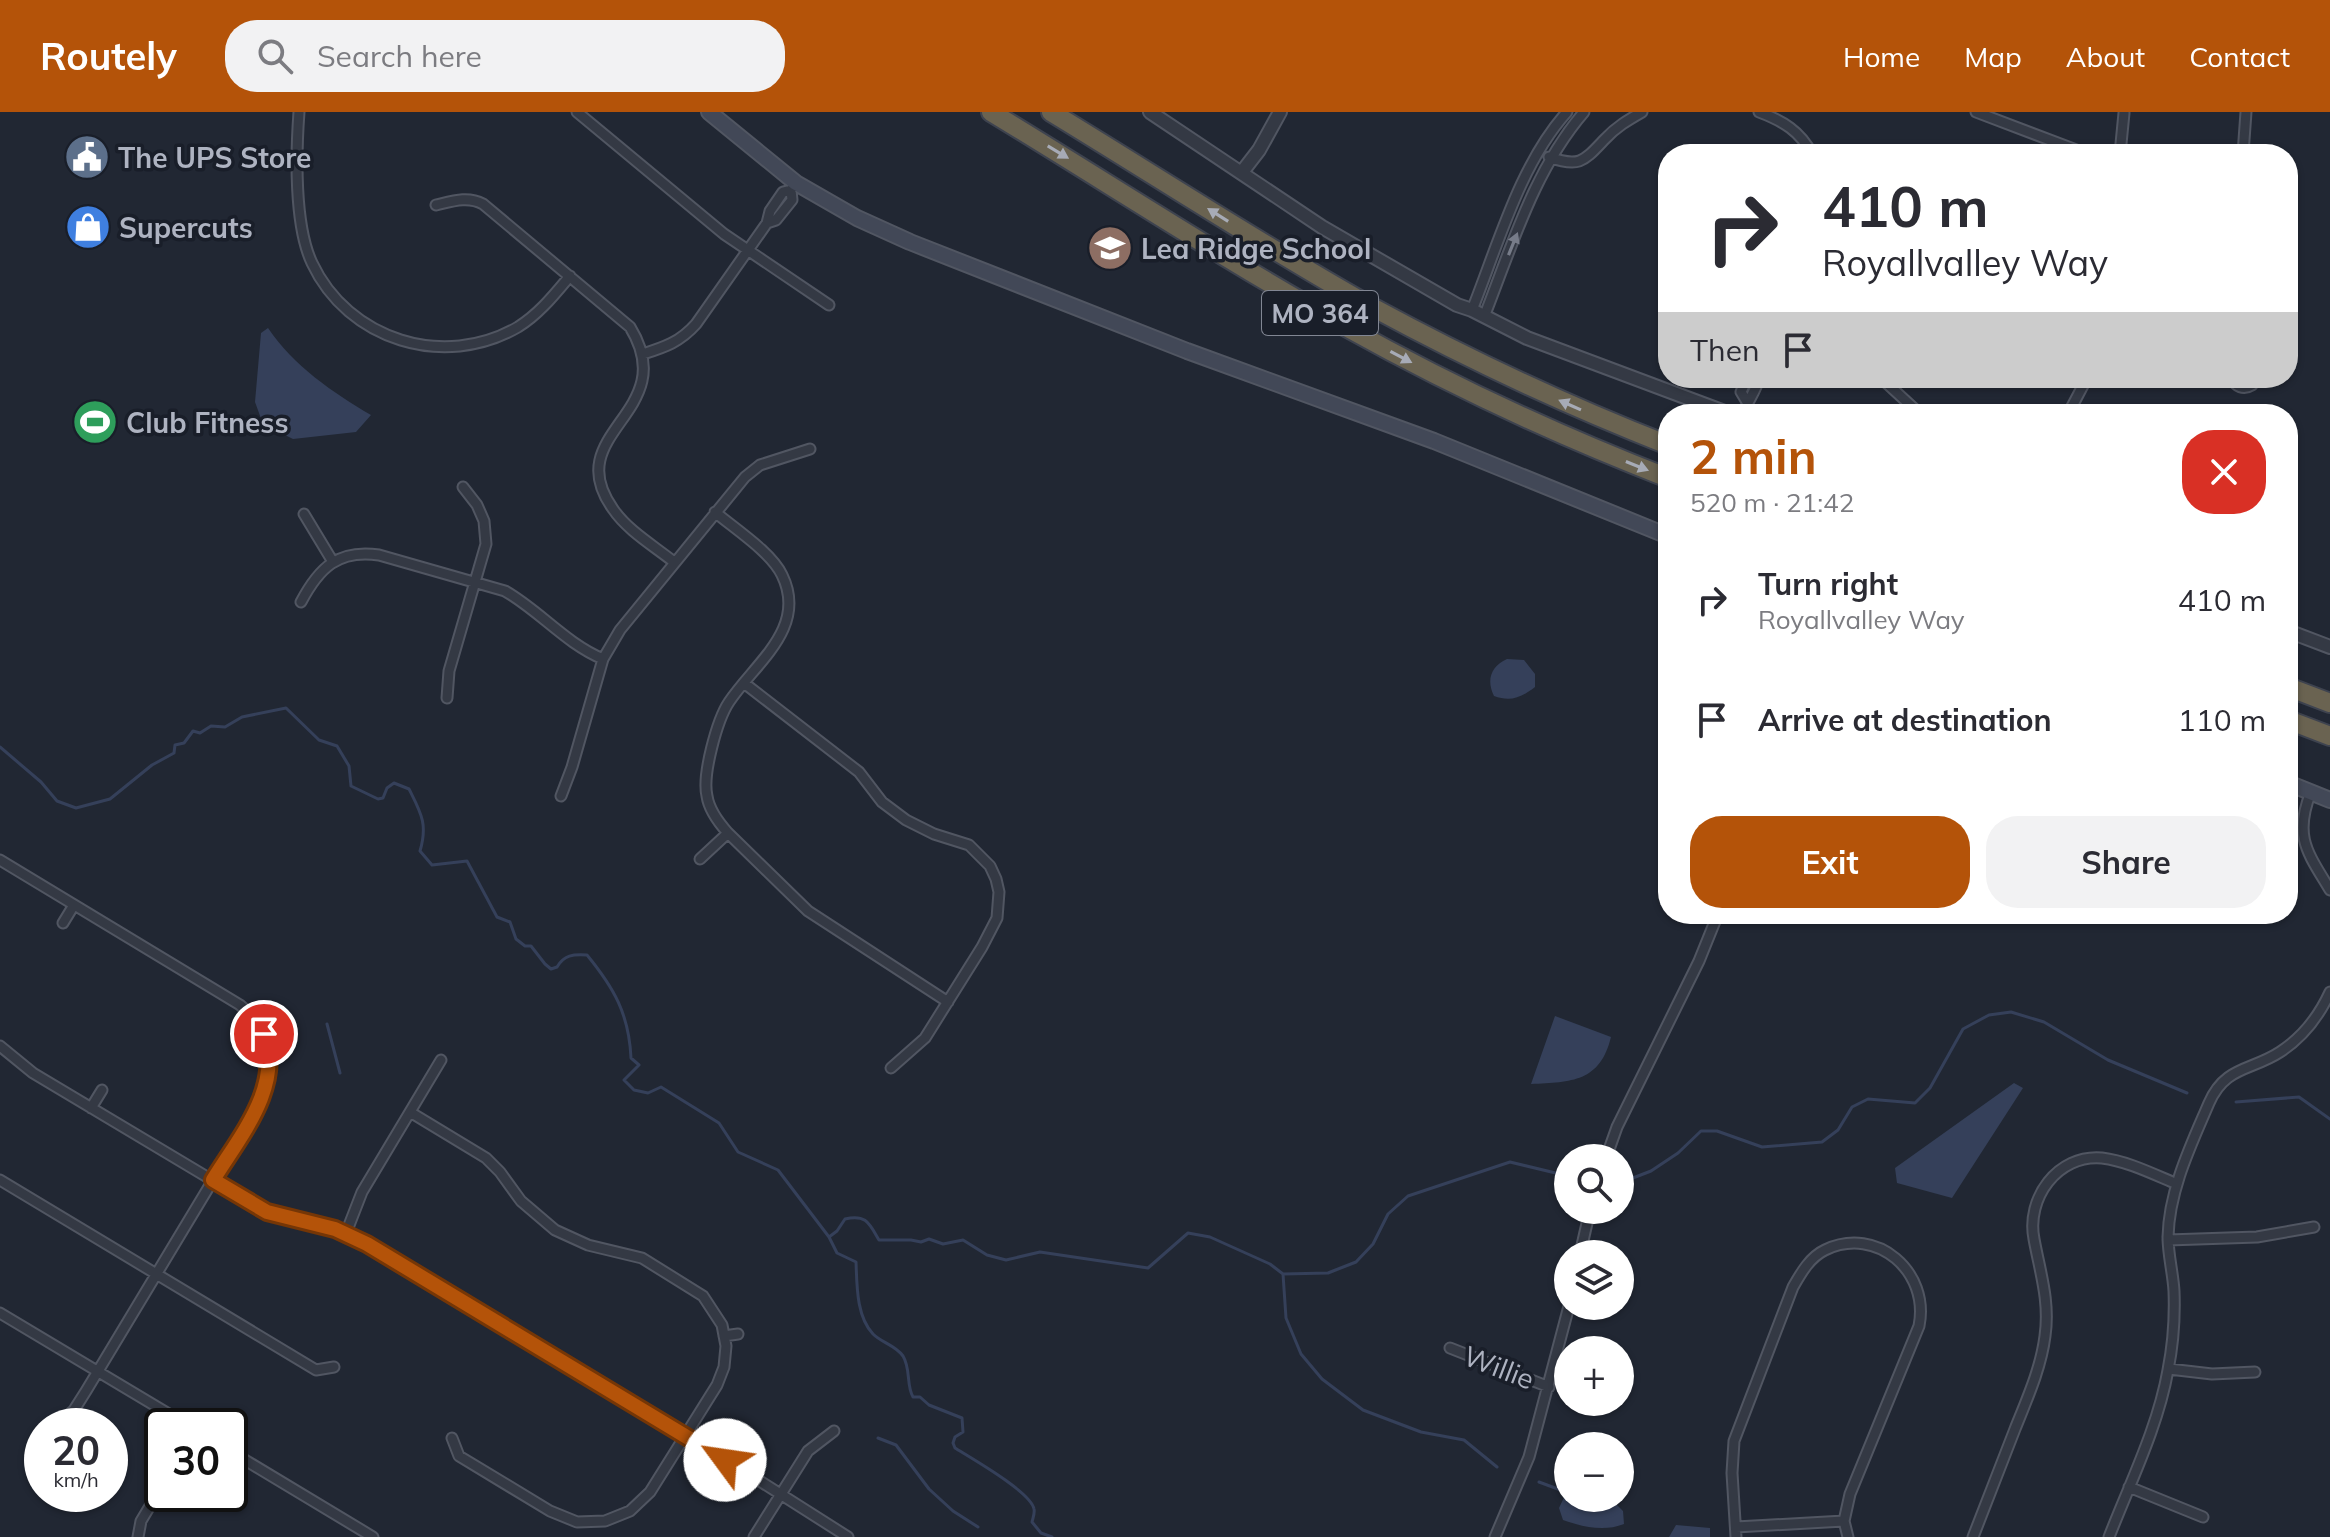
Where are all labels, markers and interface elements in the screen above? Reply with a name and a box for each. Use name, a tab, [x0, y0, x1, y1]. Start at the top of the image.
search box	[225, 20, 785, 92]
text: Routely	[40, 32, 177, 80]
icon: search	[253, 34, 297, 78]
text: Search here	[317, 37, 482, 75]
text: Home	[1843, 39, 1920, 74]
text: Map	[1964, 39, 2022, 74]
text: About	[2066, 39, 2145, 74]
text: Contact	[2189, 39, 2290, 74]
public building icon: The UPS Store	[63, 133, 111, 181]
place label: The UPS Store	[118, 140, 311, 175]
one-way arrow	[1047, 145, 1068, 160]
text: 410 m	[1822, 171, 1989, 241]
icon: right	[1690, 176, 1794, 280]
shop icon: Supercuts	[64, 203, 112, 251]
one-way arrow	[1207, 209, 1229, 223]
place label: Supercuts	[119, 210, 253, 245]
school or university icon: Lea Ridge School	[1086, 224, 1134, 272]
place label: Lea Ridge School	[1141, 231, 1371, 266]
one-way arrow	[1507, 232, 1520, 256]
text: Royallvalley Way	[1822, 240, 2108, 285]
road number: MO 364	[1262, 291, 1378, 335]
icon: arrive	[1776, 328, 1820, 372]
text: Then	[1690, 331, 1760, 369]
one-way arrow	[1390, 350, 1412, 364]
sports icon: Club Fitness	[71, 398, 119, 446]
one-way arrow	[1558, 398, 1582, 412]
place label: Club Fitness	[126, 405, 288, 440]
text: 2 min	[1690, 426, 1817, 486]
button: close	[2182, 430, 2266, 514]
one-way arrow	[1625, 460, 1649, 473]
text: 520 m · 21:42	[1690, 486, 1854, 519]
text: Turn right	[1758, 565, 1898, 603]
icon: right	[1690, 578, 1734, 622]
text: 410 m	[2178, 581, 2266, 619]
text: Royallvalley Way	[1758, 603, 1965, 636]
icon: arrive	[1690, 698, 1734, 742]
text: Arrive at destination	[1758, 701, 2052, 739]
text: 110 m	[2178, 701, 2266, 739]
button: Exit	[1690, 816, 1970, 908]
button: Share	[1986, 816, 2266, 908]
pin	[230, 1000, 298, 1068]
icon: arrive	[242, 1012, 286, 1056]
map controls	[1554, 1144, 1634, 1512]
button: search	[1554, 1144, 1634, 1224]
button: layers	[1554, 1240, 1634, 1320]
button: +	[1554, 1336, 1634, 1416]
street label: Willie	[1459, 1338, 1539, 1396]
speed limit sign: 30	[144, 1408, 248, 1512]
position arrow	[683, 1418, 767, 1502]
text: 20	[52, 1425, 100, 1475]
button: −	[1554, 1432, 1634, 1512]
text: km/h	[53, 1467, 99, 1492]

